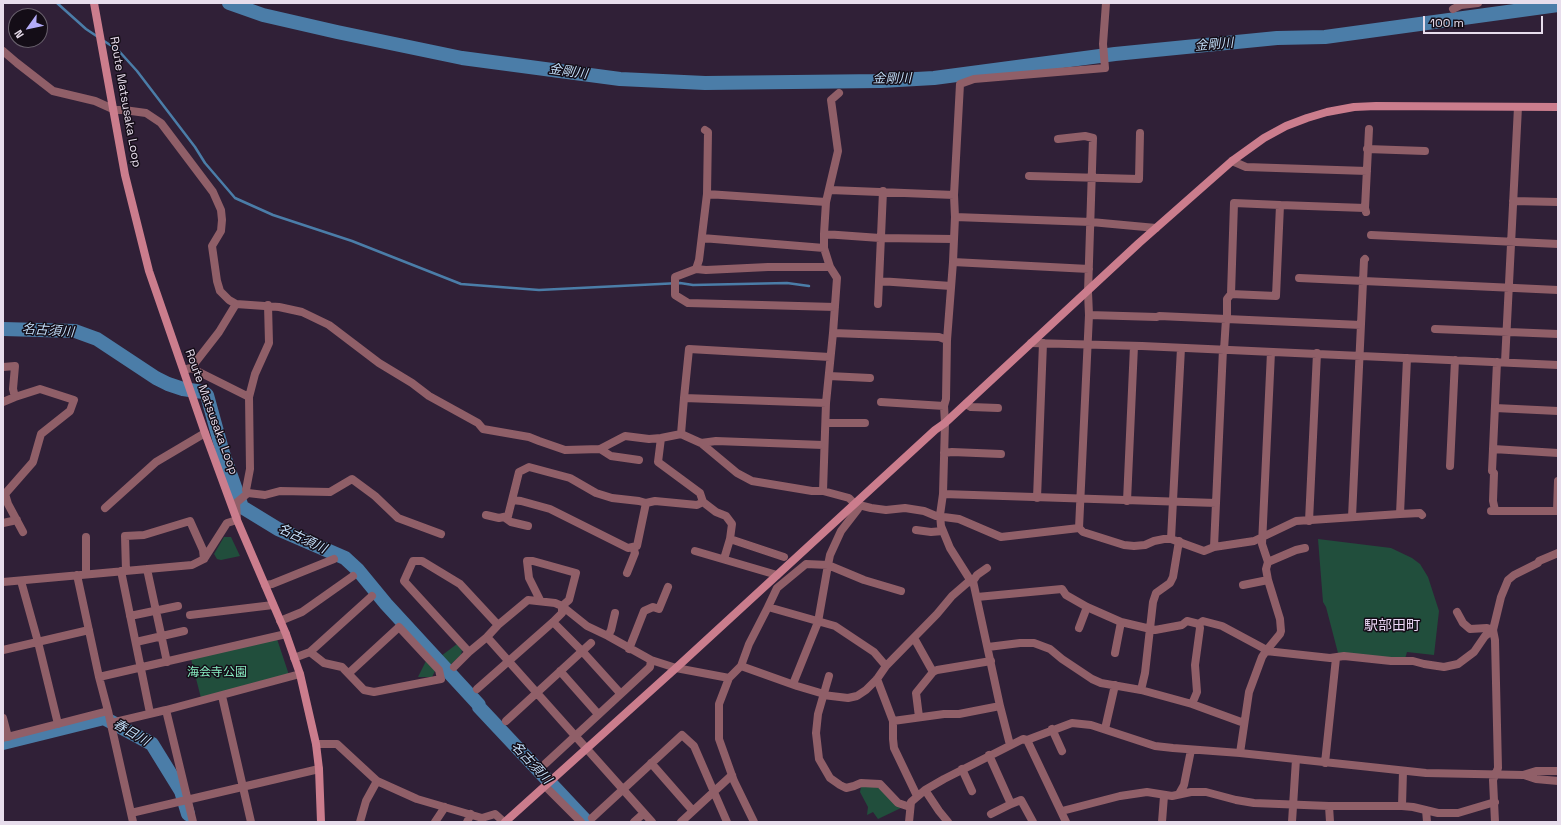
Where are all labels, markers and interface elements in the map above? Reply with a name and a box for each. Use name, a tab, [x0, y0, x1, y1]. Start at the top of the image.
north arrow	[8, 8, 48, 48]
scale bar	[1425, 8, 1545, 34]
text: 100 m	[1430, 15, 1464, 31]
text: N	[11, 27, 27, 41]
street label: Route Matsusaka Loop	[106, 36, 144, 168]
water label: 金剛川	[1194, 36, 1234, 54]
water label: 金剛川	[548, 62, 588, 82]
water label: 金剛川	[872, 71, 912, 87]
water label: 名古須川	[22, 321, 74, 341]
street label: Route Matsusaka Loop	[182, 347, 240, 477]
water label: 名古須川	[275, 521, 329, 557]
district label: 駅部田町	[1364, 618, 1420, 634]
park label: 海会寺公園	[187, 666, 247, 680]
water label: 春日川	[110, 716, 152, 750]
water label: 名古須川	[508, 739, 554, 787]

